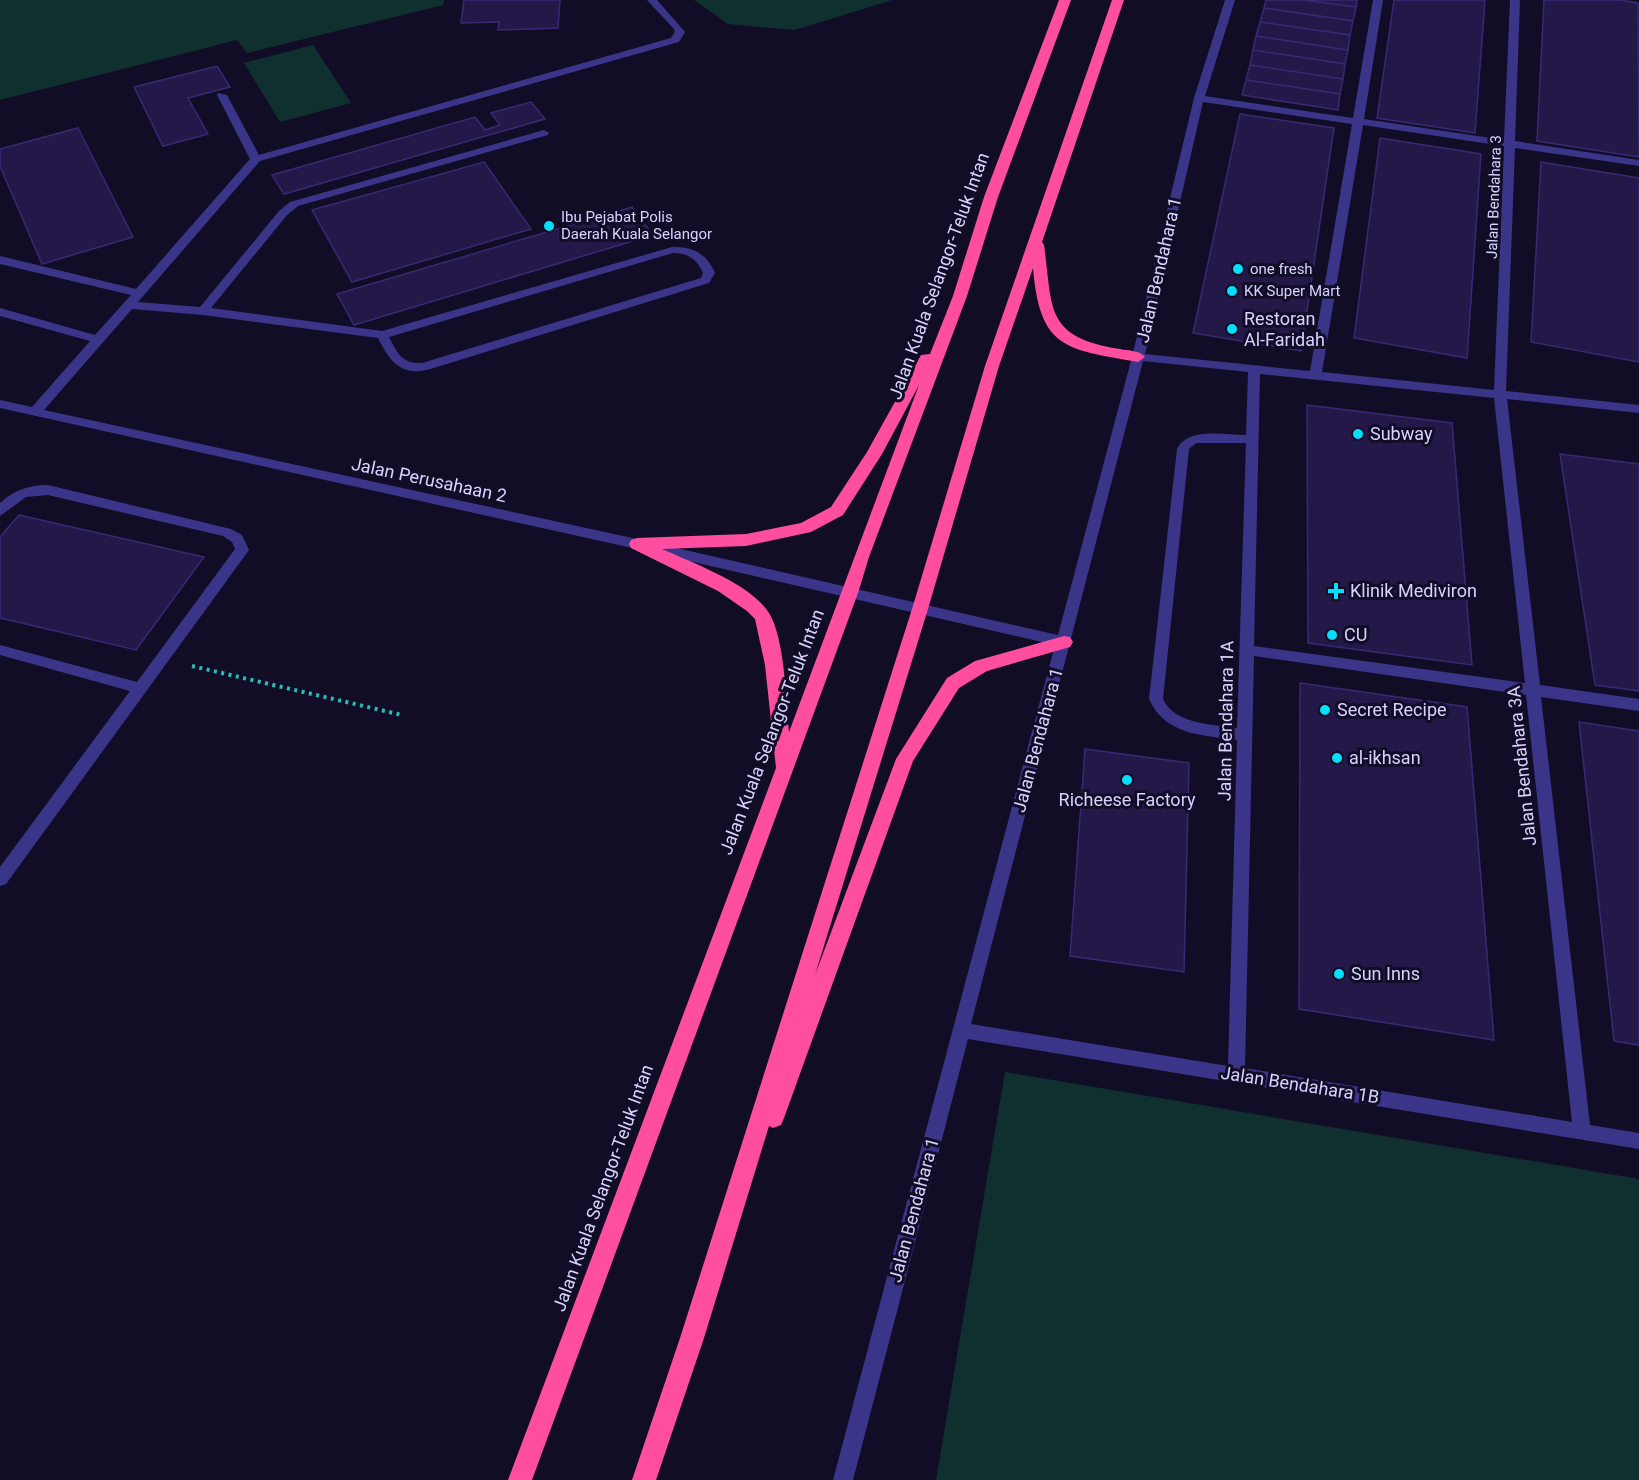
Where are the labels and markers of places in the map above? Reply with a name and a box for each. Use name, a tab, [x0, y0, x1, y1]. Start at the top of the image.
place label: Ibu Pejabat Polis Daerah Kuala Selangor	[561, 208, 712, 243]
marker: Ibu Pejabat Polis Daerah Kuala Selangor	[542, 219, 556, 233]
place label: one fresh	[1250, 260, 1313, 278]
marker: one fresh	[1231, 262, 1245, 276]
place label: KK Super Mart	[1244, 282, 1341, 300]
marker: KK Super Mart	[1225, 284, 1239, 298]
place label: Restoran Al-Faridah	[1244, 308, 1325, 350]
marker: Restoran Al-Faridah	[1225, 322, 1239, 336]
place label: Subway	[1370, 423, 1433, 444]
marker: Subway	[1351, 427, 1365, 441]
place label: Klinik Mediviron	[1350, 580, 1477, 601]
marker: Klinik Mediviron	[1327, 582, 1345, 600]
place label: CU	[1344, 624, 1367, 645]
marker: CU	[1325, 628, 1339, 642]
place label: Secret Recipe	[1337, 699, 1447, 720]
marker: Secret Recipe	[1318, 703, 1332, 717]
place label: al-ikhsan	[1349, 747, 1421, 768]
marker: al-ikhsan	[1330, 751, 1344, 765]
marker: Richeese Factory	[1120, 773, 1134, 787]
place label: Richeese Factory	[1059, 789, 1196, 810]
place label: Sun Inns	[1351, 963, 1420, 984]
marker: Sun Inns	[1332, 967, 1346, 981]

